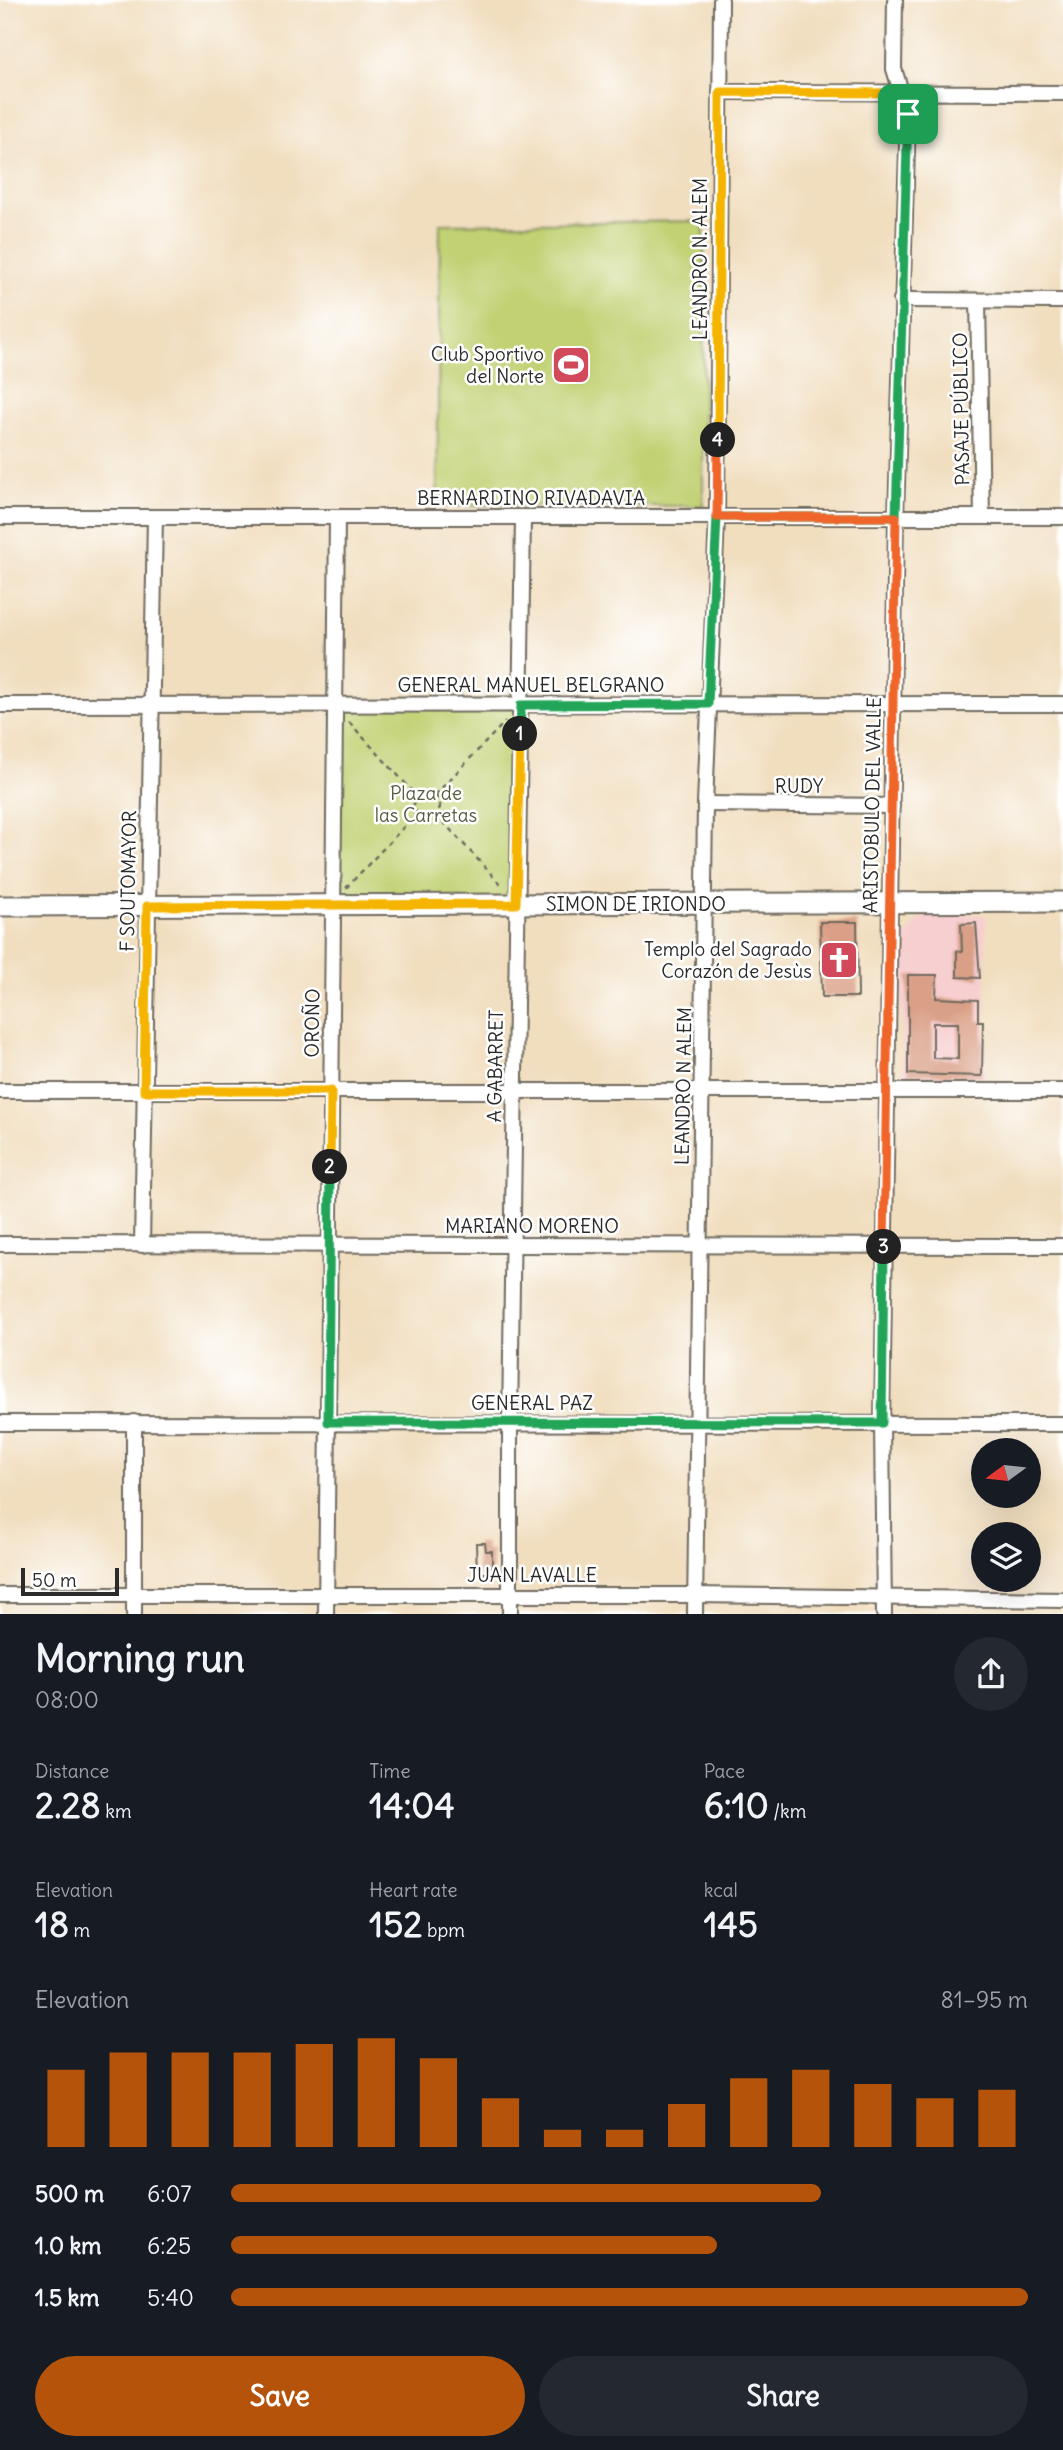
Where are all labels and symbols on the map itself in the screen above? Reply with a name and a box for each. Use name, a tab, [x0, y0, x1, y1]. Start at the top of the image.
pin	[878, 84, 938, 144]
street label: LEANDRO N. ALEM	[688, 178, 712, 340]
street label: PASAJE PÚBLICO	[948, 332, 974, 486]
place label: Club Sportivo del Norte	[431, 342, 544, 388]
sports icon: Club Sportivo del Norte	[550, 344, 592, 386]
pin: 4	[700, 422, 736, 458]
street label: BERNARDINO RIVADAVIA	[417, 486, 645, 510]
street label: GENERAL MANUEL BELGRANO	[397, 673, 665, 697]
street label: ARISTOBULO DEL VALLE	[858, 697, 886, 913]
pin: 1	[503, 716, 538, 752]
street label: RUDY	[775, 774, 824, 798]
park label: Plaza de las Carretas	[375, 781, 477, 827]
street label: F SOUTOMAYOR	[115, 810, 141, 952]
street label: SIMON DE IRIONDO	[546, 892, 726, 916]
place label: Templo del Sagrado Corazón de Jesùs	[644, 937, 812, 983]
church icon: Templo del Sagrado Corazón de Jesùs	[818, 939, 860, 981]
street label: OROÑO	[299, 988, 325, 1058]
street label: LEANDRO N ALEM	[670, 1007, 696, 1165]
street label: A GABARRET	[482, 1009, 508, 1122]
pin: 2	[312, 1150, 348, 1184]
street label: MARIANO MORENO	[445, 1214, 619, 1238]
pin: 3	[866, 1230, 902, 1264]
street label: GENERAL PAZ	[471, 1391, 593, 1415]
north arrow	[971, 1438, 1041, 1508]
street label: JUAN LAVALLE	[467, 1563, 597, 1587]
scale bar	[21, 1564, 119, 1596]

